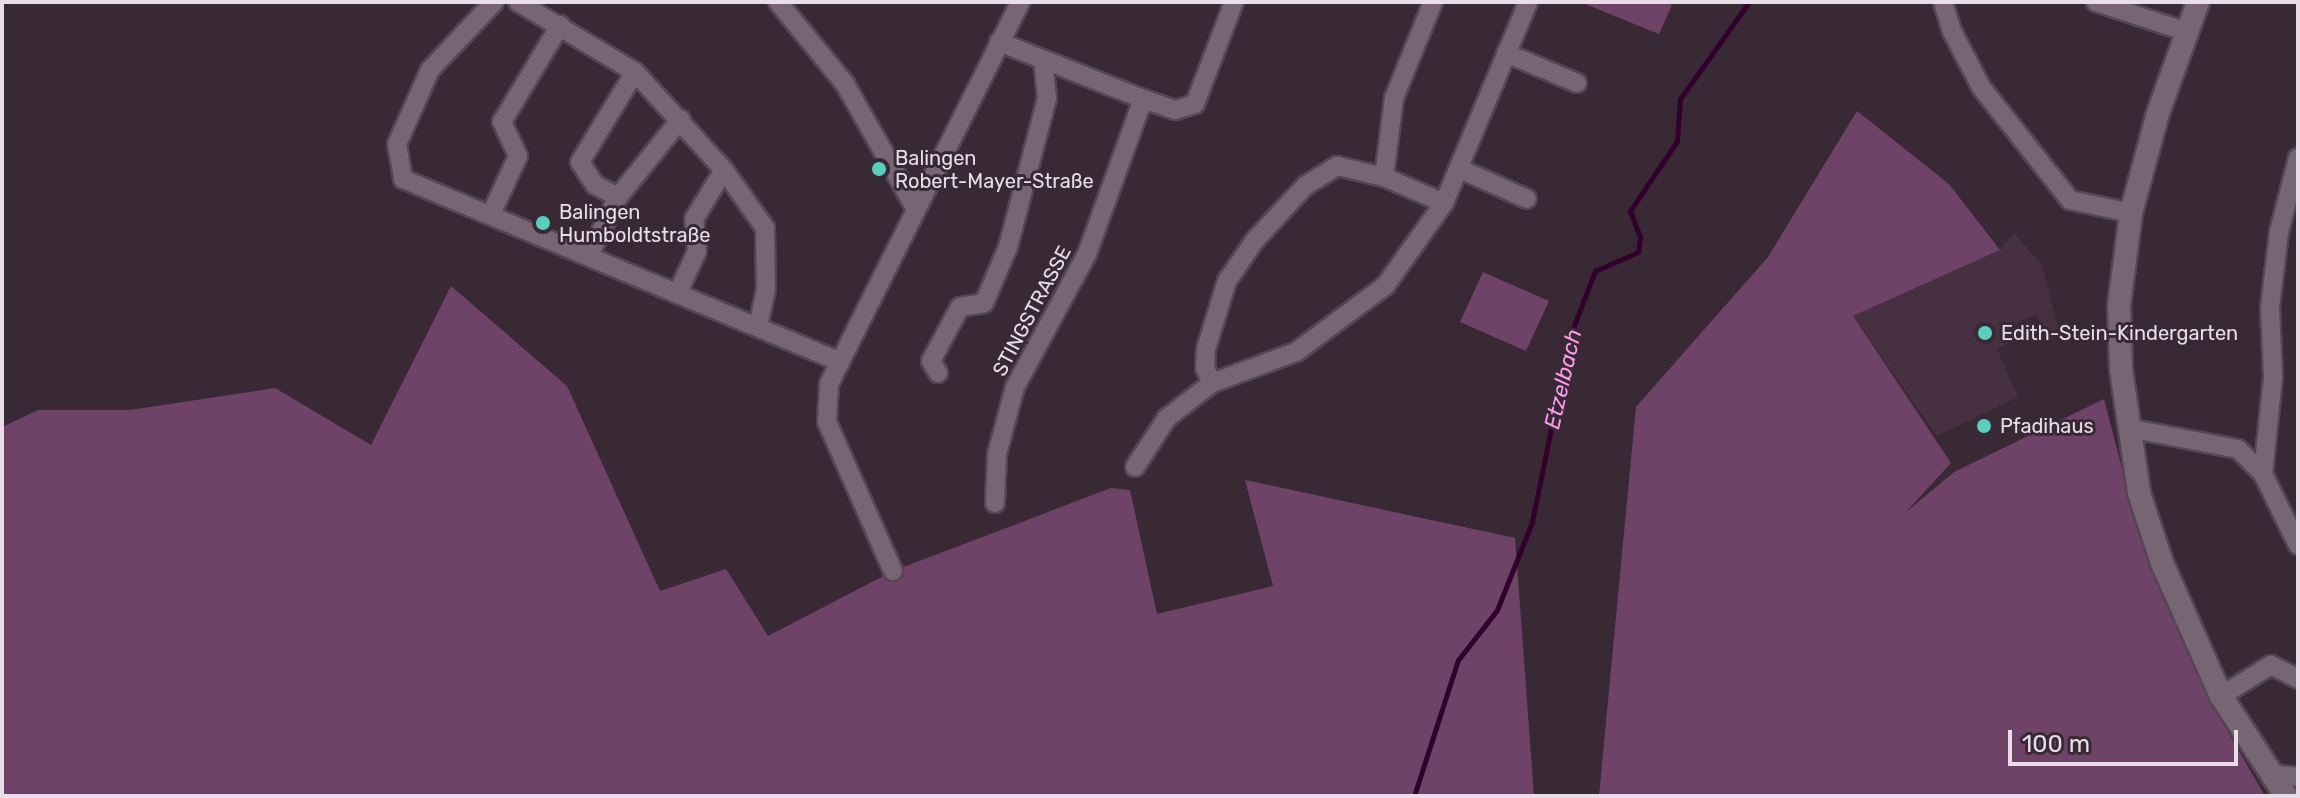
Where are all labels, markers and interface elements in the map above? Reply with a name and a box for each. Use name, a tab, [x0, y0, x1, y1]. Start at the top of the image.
place label: Balingen Robert-Mayer-Straße	[895, 146, 1094, 193]
marker: Balingen Robert-Mayer-Straße	[870, 160, 888, 178]
place label: Balingen Humboldtstraße	[559, 200, 711, 247]
marker: Balingen Humboldtstraße	[534, 214, 552, 232]
street label: STINGSTRASSE	[988, 242, 1076, 380]
place label: Edith-Stein-Kindergarten	[2001, 321, 2238, 345]
marker: Edith-Stein-Kindergarten	[1976, 324, 1994, 342]
water label: Etzelbach	[1539, 326, 1587, 432]
place label: Pfadihaus	[2000, 414, 2094, 438]
marker: Pfadihaus	[1975, 417, 1993, 435]
scale bar	[2012, 714, 2242, 764]
text: 100 m	[2022, 730, 2090, 758]

